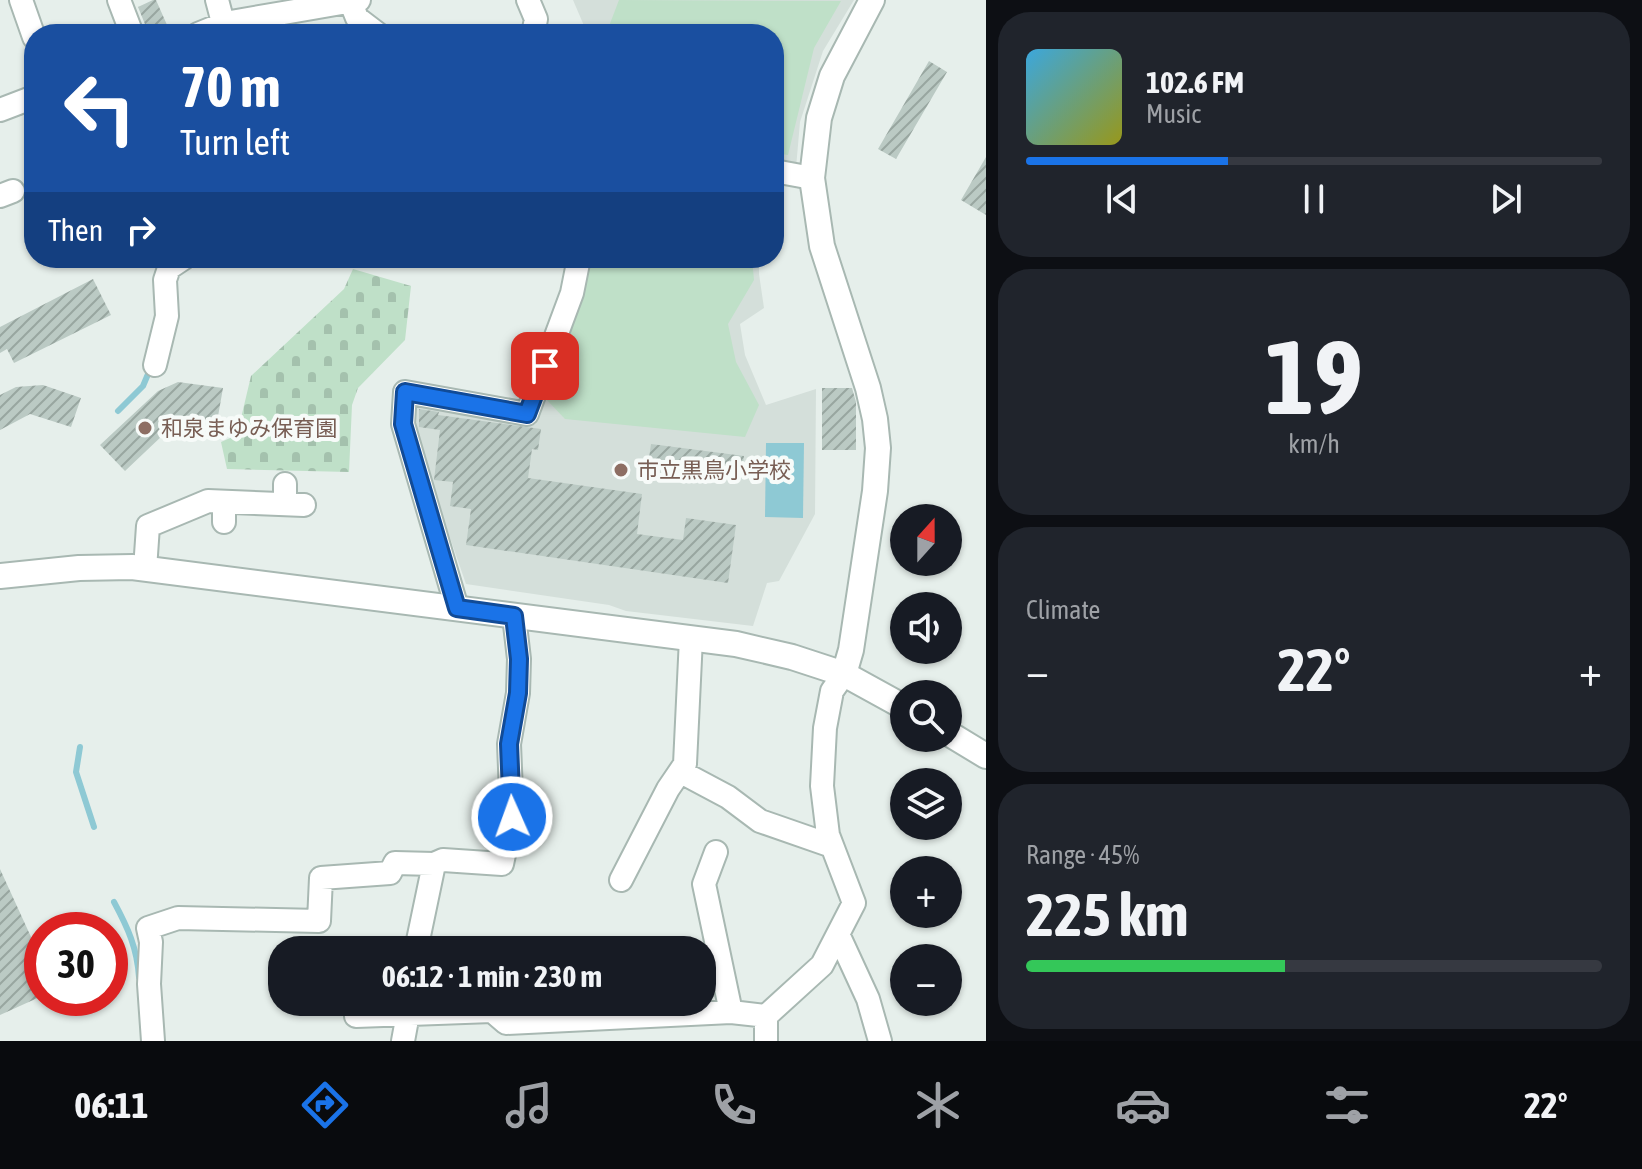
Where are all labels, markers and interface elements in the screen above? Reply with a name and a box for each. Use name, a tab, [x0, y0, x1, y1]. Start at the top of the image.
text: 70 m	[180, 55, 281, 119]
icon: left	[48, 56, 152, 160]
text: 102.6 FM	[1146, 65, 1244, 99]
text: Music	[1146, 99, 1201, 129]
text: Turn left	[180, 121, 290, 163]
icon: previous	[1100, 177, 1144, 221]
icon: pause	[1292, 177, 1336, 221]
icon: next	[1484, 177, 1528, 221]
icon: right	[119, 208, 163, 252]
text: Then	[48, 213, 103, 247]
text: 19	[1265, 317, 1363, 436]
pin	[511, 332, 579, 400]
icon: arrive	[523, 344, 567, 388]
place label: 和泉まゆみ保育園	[161, 415, 337, 441]
marker: 和泉まゆみ保育園	[136, 419, 154, 437]
text: km/h	[1288, 429, 1340, 459]
place label: 市立黒鳥小学校	[637, 457, 791, 483]
marker: 市立黒鳥小学校	[612, 461, 630, 479]
north arrow	[890, 504, 962, 576]
map controls	[890, 504, 962, 1016]
button: sound	[890, 592, 962, 664]
text: Climate	[1026, 595, 1100, 625]
text: 22°	[1278, 635, 1350, 704]
text: −	[1026, 645, 1049, 695]
text: +	[1579, 645, 1602, 695]
button: search	[890, 680, 962, 752]
button: layers	[890, 768, 962, 840]
position arrow	[470, 775, 554, 859]
text: Range · 45%	[1026, 840, 1139, 870]
button: +	[890, 856, 962, 928]
text: 225 km	[1026, 880, 1188, 949]
speed limit sign: 30	[24, 912, 128, 1016]
button: −	[890, 944, 962, 1016]
text: 06:12 · 1 min · 230 m	[382, 959, 602, 993]
icon: directions	[297, 1077, 353, 1133]
icon: music	[501, 1077, 557, 1133]
icon: phone	[706, 1077, 762, 1133]
icon: climate	[910, 1077, 966, 1133]
icon: car	[1115, 1077, 1171, 1133]
icon: filters	[1319, 1077, 1375, 1133]
text: 06:11	[74, 1084, 148, 1126]
text: 22°	[1524, 1084, 1568, 1126]

